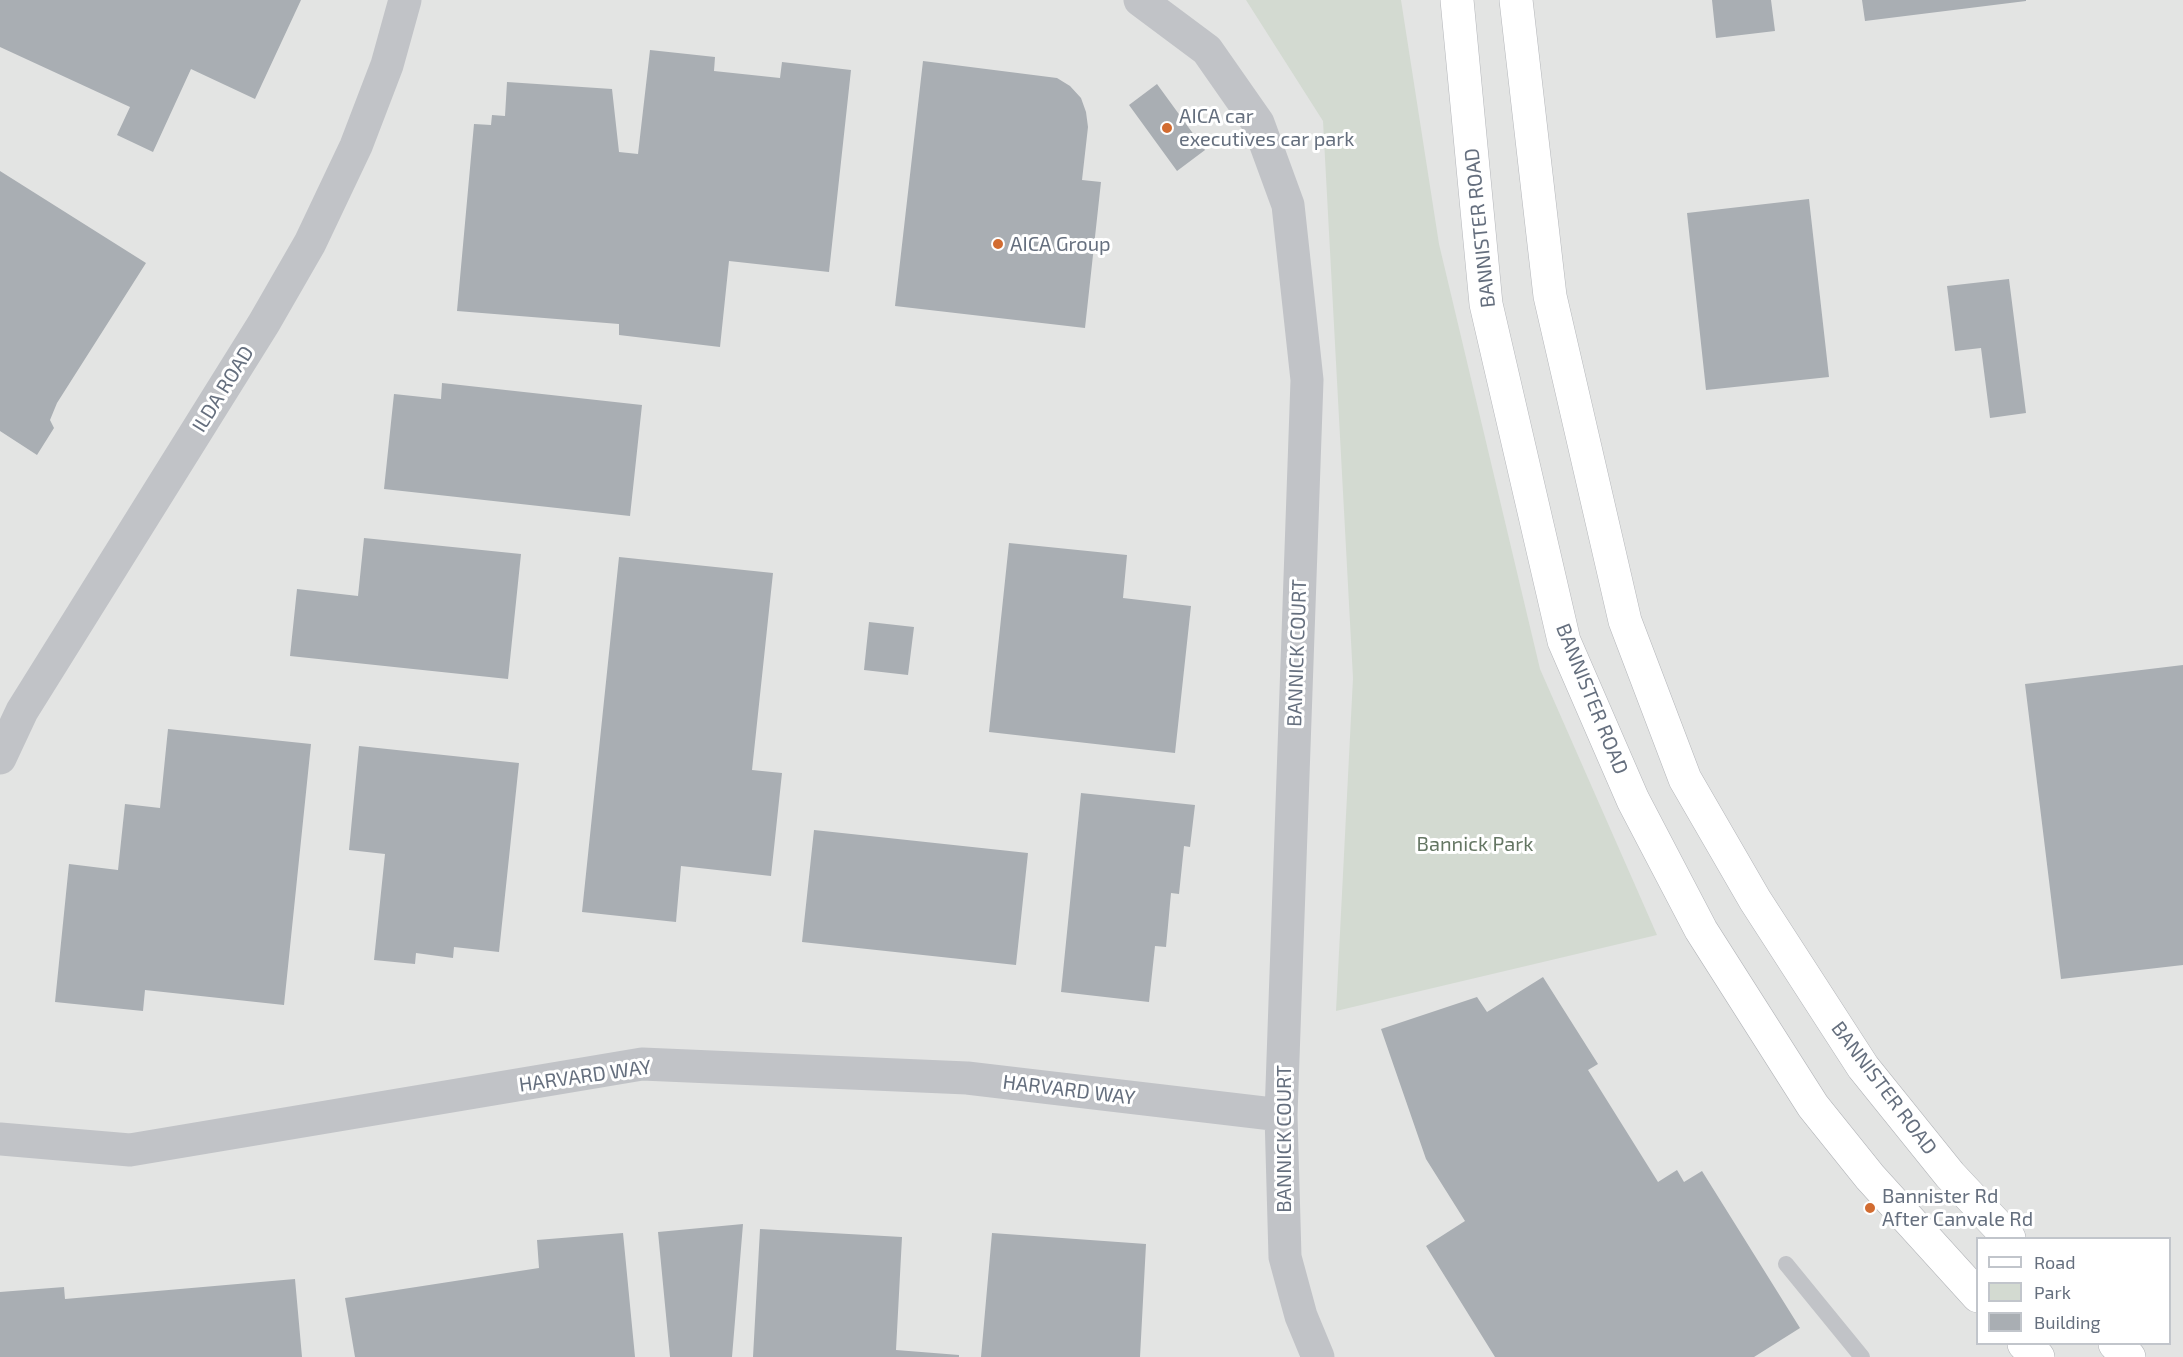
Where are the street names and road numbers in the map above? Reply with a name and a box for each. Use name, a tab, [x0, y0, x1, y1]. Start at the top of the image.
street label: BANNISTER ROAD	[1460, 147, 1500, 309]
street label: ILDA ROAD	[187, 342, 259, 436]
street label: BANNICK COURT	[1282, 579, 1312, 727]
street label: BANNISTER ROAD	[1551, 620, 1633, 778]
street label: BANNISTER ROAD	[1826, 1017, 1942, 1159]
street label: HARVARD WAY	[517, 1055, 653, 1097]
street label: BANNICK COURT	[1272, 1065, 1296, 1213]
street label: HARVARD WAY	[1001, 1070, 1137, 1110]

